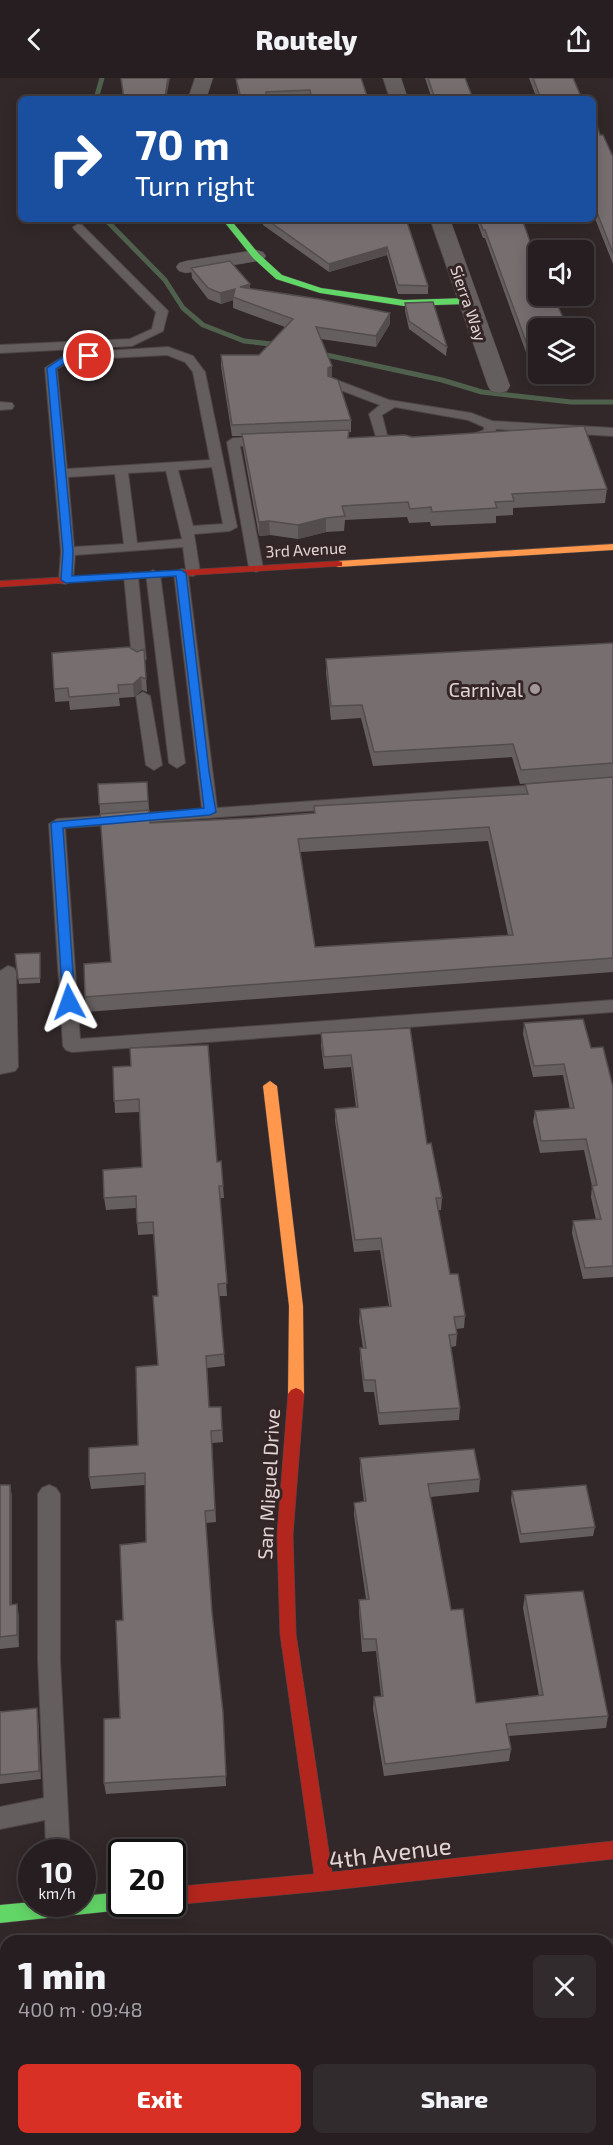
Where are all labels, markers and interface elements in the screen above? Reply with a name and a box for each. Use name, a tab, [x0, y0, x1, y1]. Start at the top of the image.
icon: back	[18, 23, 51, 56]
text: Routely	[256, 23, 357, 55]
icon: share	[562, 23, 595, 56]
text: 70 m	[135, 118, 230, 168]
icon: right	[36, 120, 114, 198]
text: Turn right	[135, 169, 255, 201]
map controls	[528, 240, 594, 384]
button: sound	[528, 240, 594, 306]
street label: Sierra Way	[447, 263, 491, 344]
button: layers	[528, 318, 594, 384]
pin	[63, 330, 114, 381]
icon: arrive	[72, 339, 105, 372]
street label: 3rd Avenue	[265, 537, 347, 561]
place label: Carnival	[449, 677, 523, 701]
marker: Carnival	[528, 682, 542, 696]
position arrow	[37, 970, 101, 1034]
street label: San Miguel Drive	[252, 1408, 284, 1560]
street label: 4th Avenue	[327, 1830, 453, 1874]
speed limit sign: 20	[108, 1839, 186, 1917]
text: 10	[41, 1853, 73, 1889]
text: km/h	[38, 1884, 76, 1902]
text: 1 min	[18, 1953, 106, 1996]
button: close	[533, 1955, 596, 2018]
text: 400 m · 09:48	[18, 1997, 143, 2021]
button: Exit	[18, 2064, 301, 2133]
button: Share	[313, 2064, 596, 2133]

